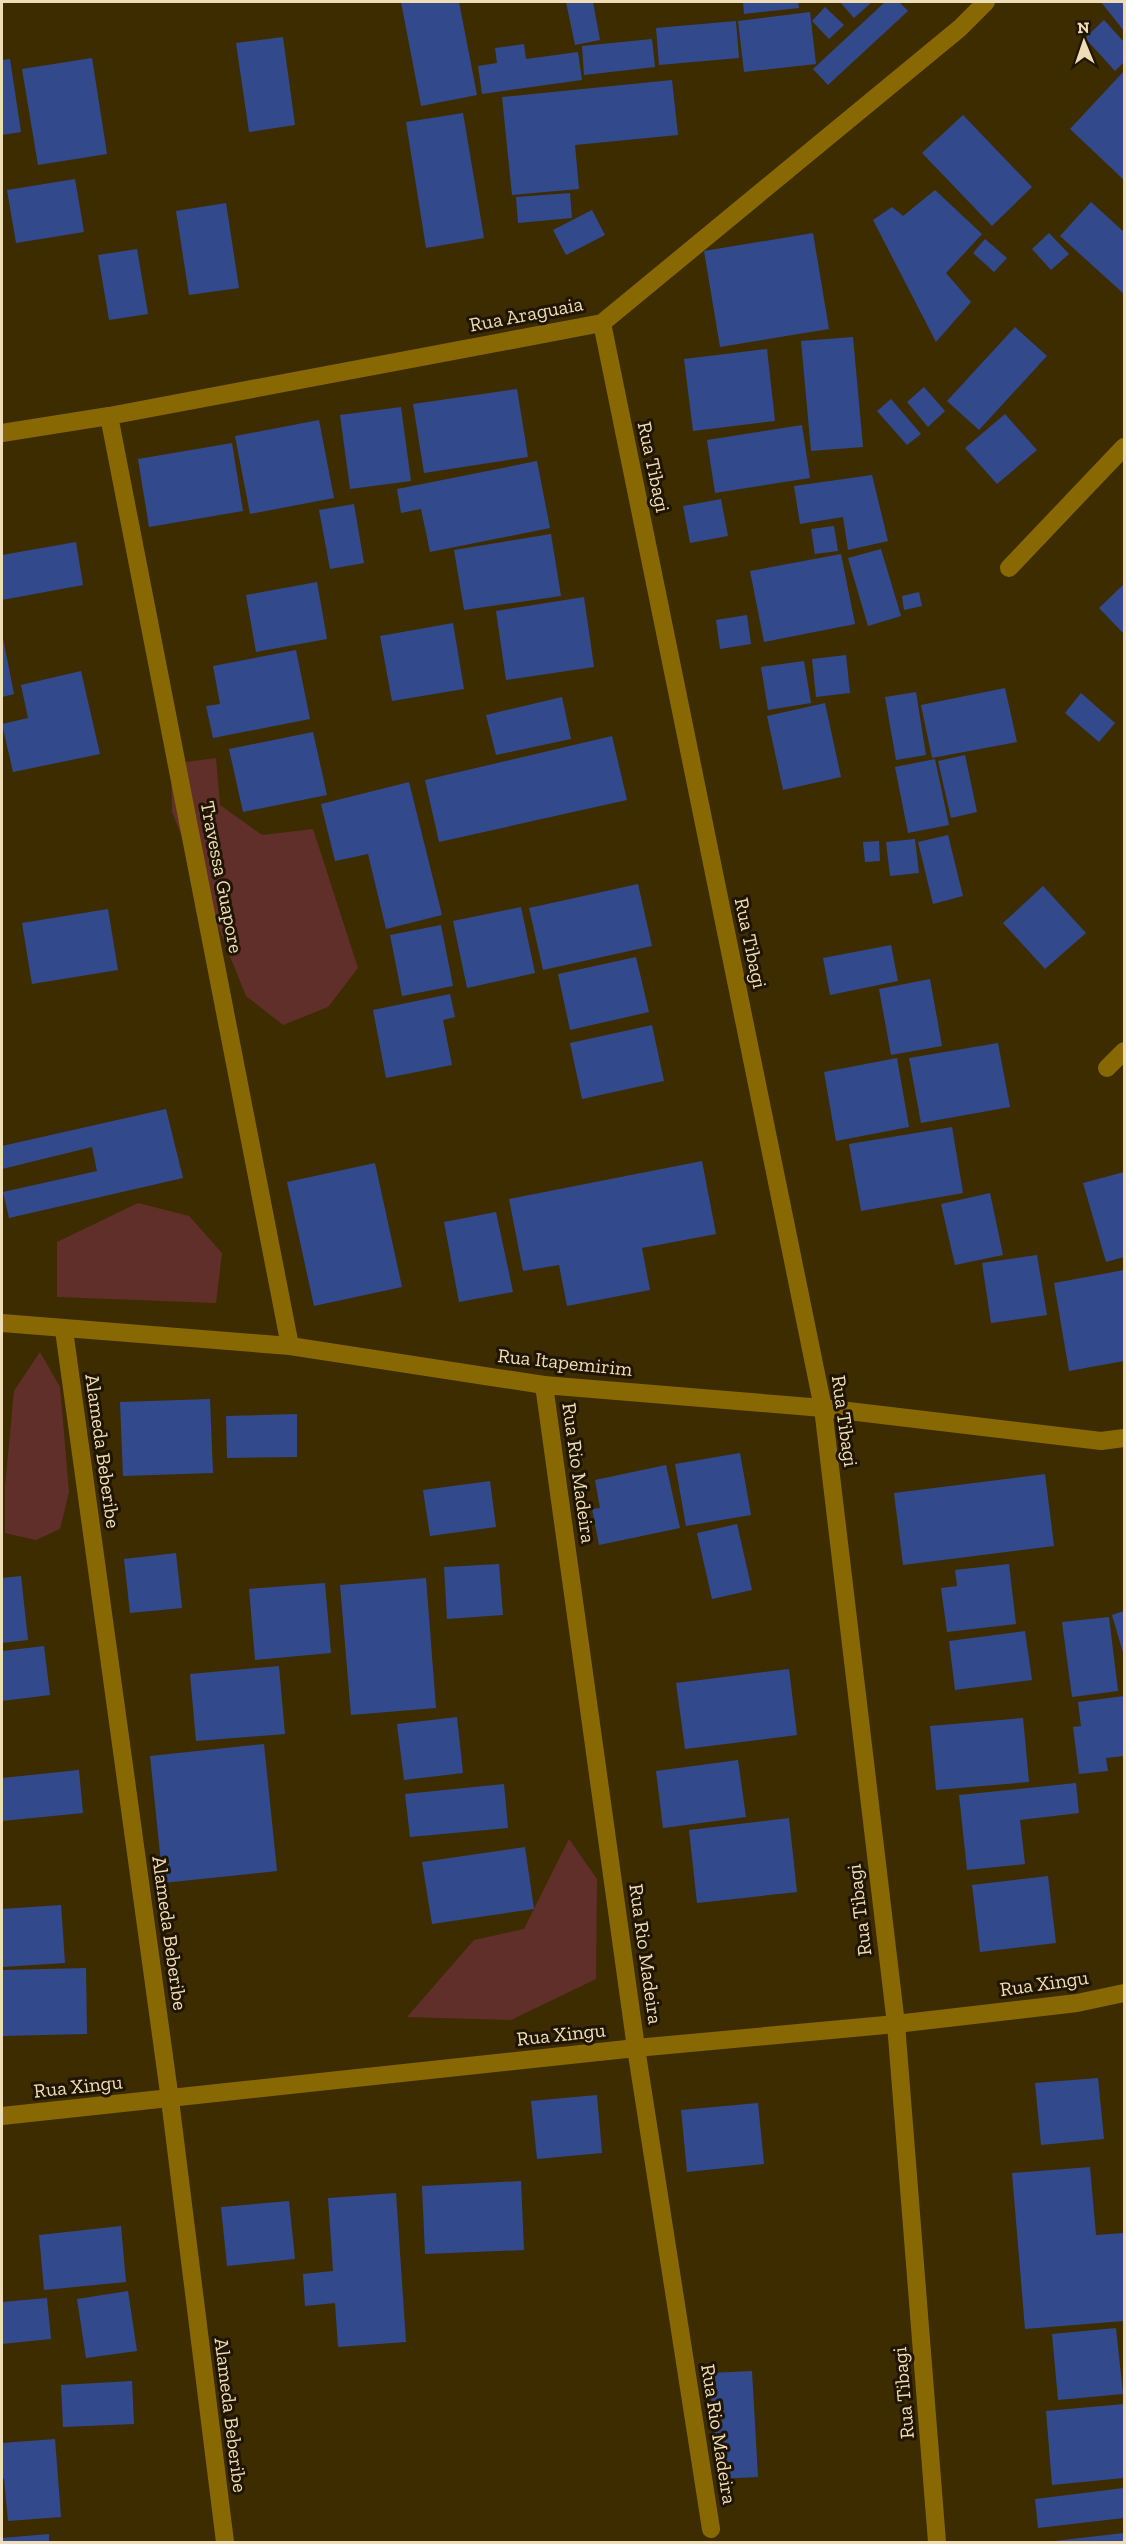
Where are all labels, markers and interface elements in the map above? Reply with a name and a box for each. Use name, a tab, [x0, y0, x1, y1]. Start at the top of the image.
north arrow	[1054, 12, 1114, 72]
text: N	[1077, 18, 1090, 37]
street label: Rua Araguaia	[467, 291, 585, 337]
street label: Rua Tibagi	[633, 419, 675, 515]
street label: Travessa Guapore	[195, 799, 249, 955]
street label: Rua Tibagi	[730, 895, 772, 991]
street label: Rua Itapemirim	[496, 1343, 634, 1381]
street label: Alameda Beberibe	[80, 1372, 126, 1530]
street label: Rua Tibagi	[827, 1374, 863, 1469]
street label: Rua Rio Madeira	[557, 1401, 601, 1545]
street label: Alameda Beberibe	[147, 1854, 193, 2012]
street label: Rua Tibagi	[841, 1862, 877, 1957]
street label: Rua Rio Madeira	[624, 1882, 668, 2026]
street label: Rua Xingu	[998, 1965, 1090, 2001]
street label: Rua Xingu	[515, 2017, 607, 2051]
street label: Rua Xingu	[32, 2069, 124, 2103]
street label: Alameda Beberibe	[210, 2336, 252, 2494]
street label: Rua Tibagi	[887, 2346, 919, 2440]
street label: Rua Rio Madeira	[696, 2362, 742, 2506]

